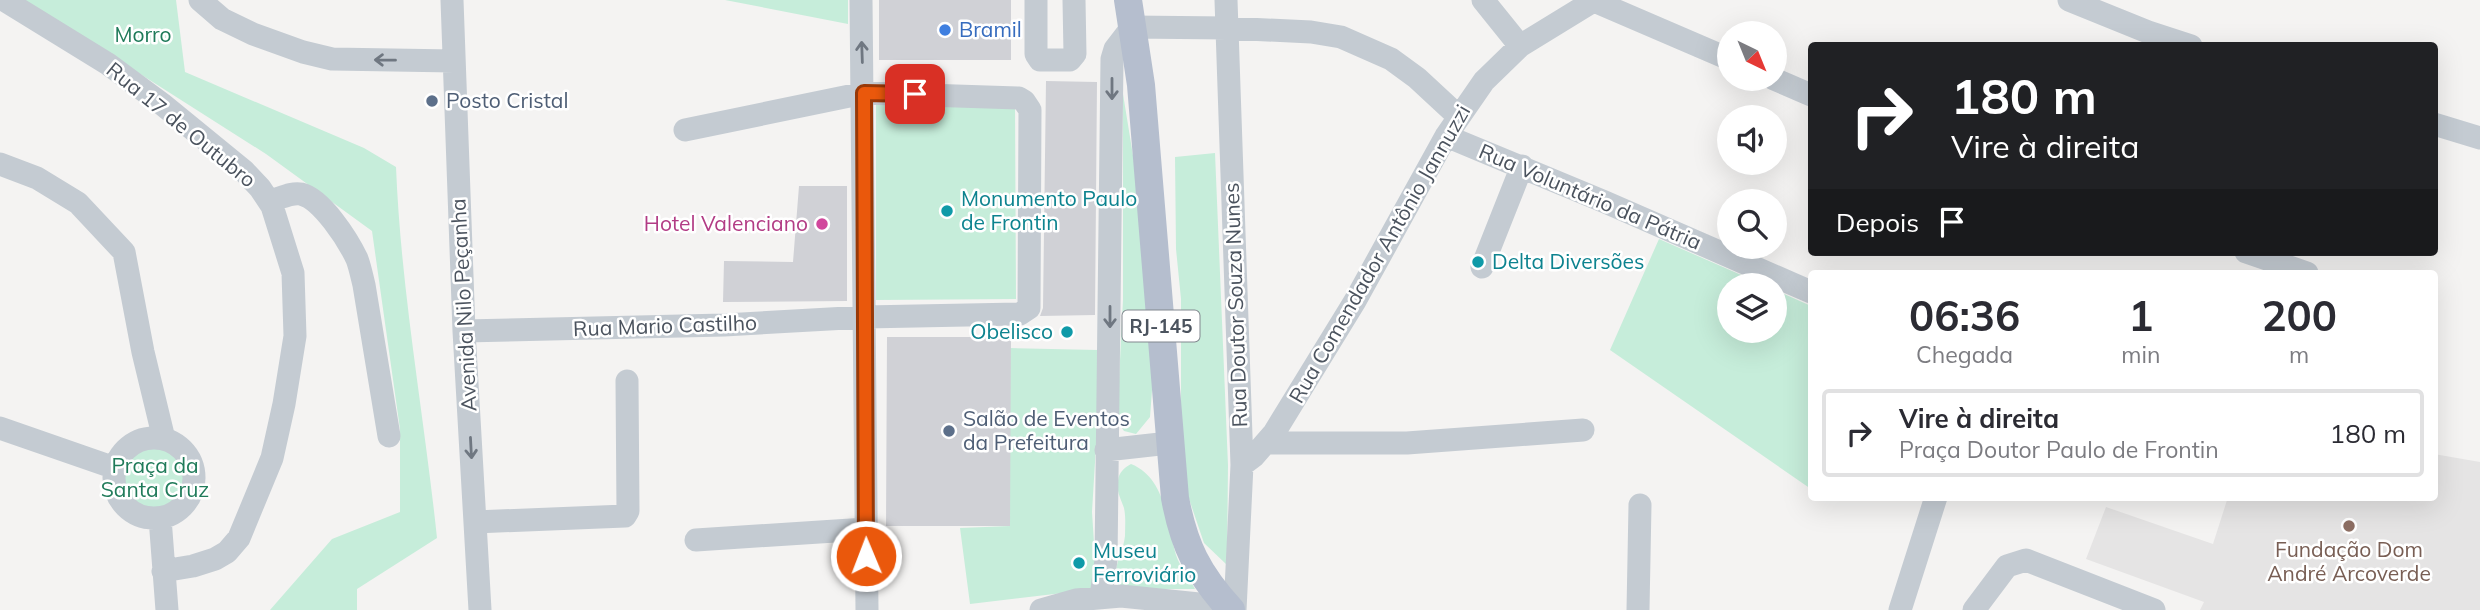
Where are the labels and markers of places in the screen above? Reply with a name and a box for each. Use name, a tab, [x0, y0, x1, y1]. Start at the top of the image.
place label: Bramil	[959, 16, 1022, 42]
marker: Bramil	[937, 22, 953, 38]
pin	[885, 64, 945, 124]
place label: Posto Cristal	[446, 87, 568, 113]
marker: Posto Cristal	[424, 93, 440, 109]
place label: Monumento Paulo de Frontin	[961, 185, 1137, 235]
marker: Monumento Paulo de Frontin	[939, 203, 955, 219]
place label: Hotel Valenciano	[644, 210, 808, 236]
marker: Hotel Valenciano	[814, 216, 830, 232]
place label: Delta Diversões	[1492, 248, 1644, 274]
marker: Delta Diversões	[1470, 254, 1486, 270]
place label: Obelisco	[970, 318, 1053, 344]
marker: Obelisco	[1059, 324, 1075, 340]
place label: Salão de Eventos da Prefeitura	[963, 405, 1130, 455]
marker: Salão de Eventos da Prefeitura	[941, 423, 957, 439]
marker: Fundação Dom André Arcoverde	[2341, 518, 2357, 534]
place label: Fundação Dom André Arcoverde	[2267, 536, 2431, 586]
place label: Museu Ferroviário	[1093, 537, 1196, 587]
marker: Museu Ferroviário	[1071, 555, 1087, 571]

